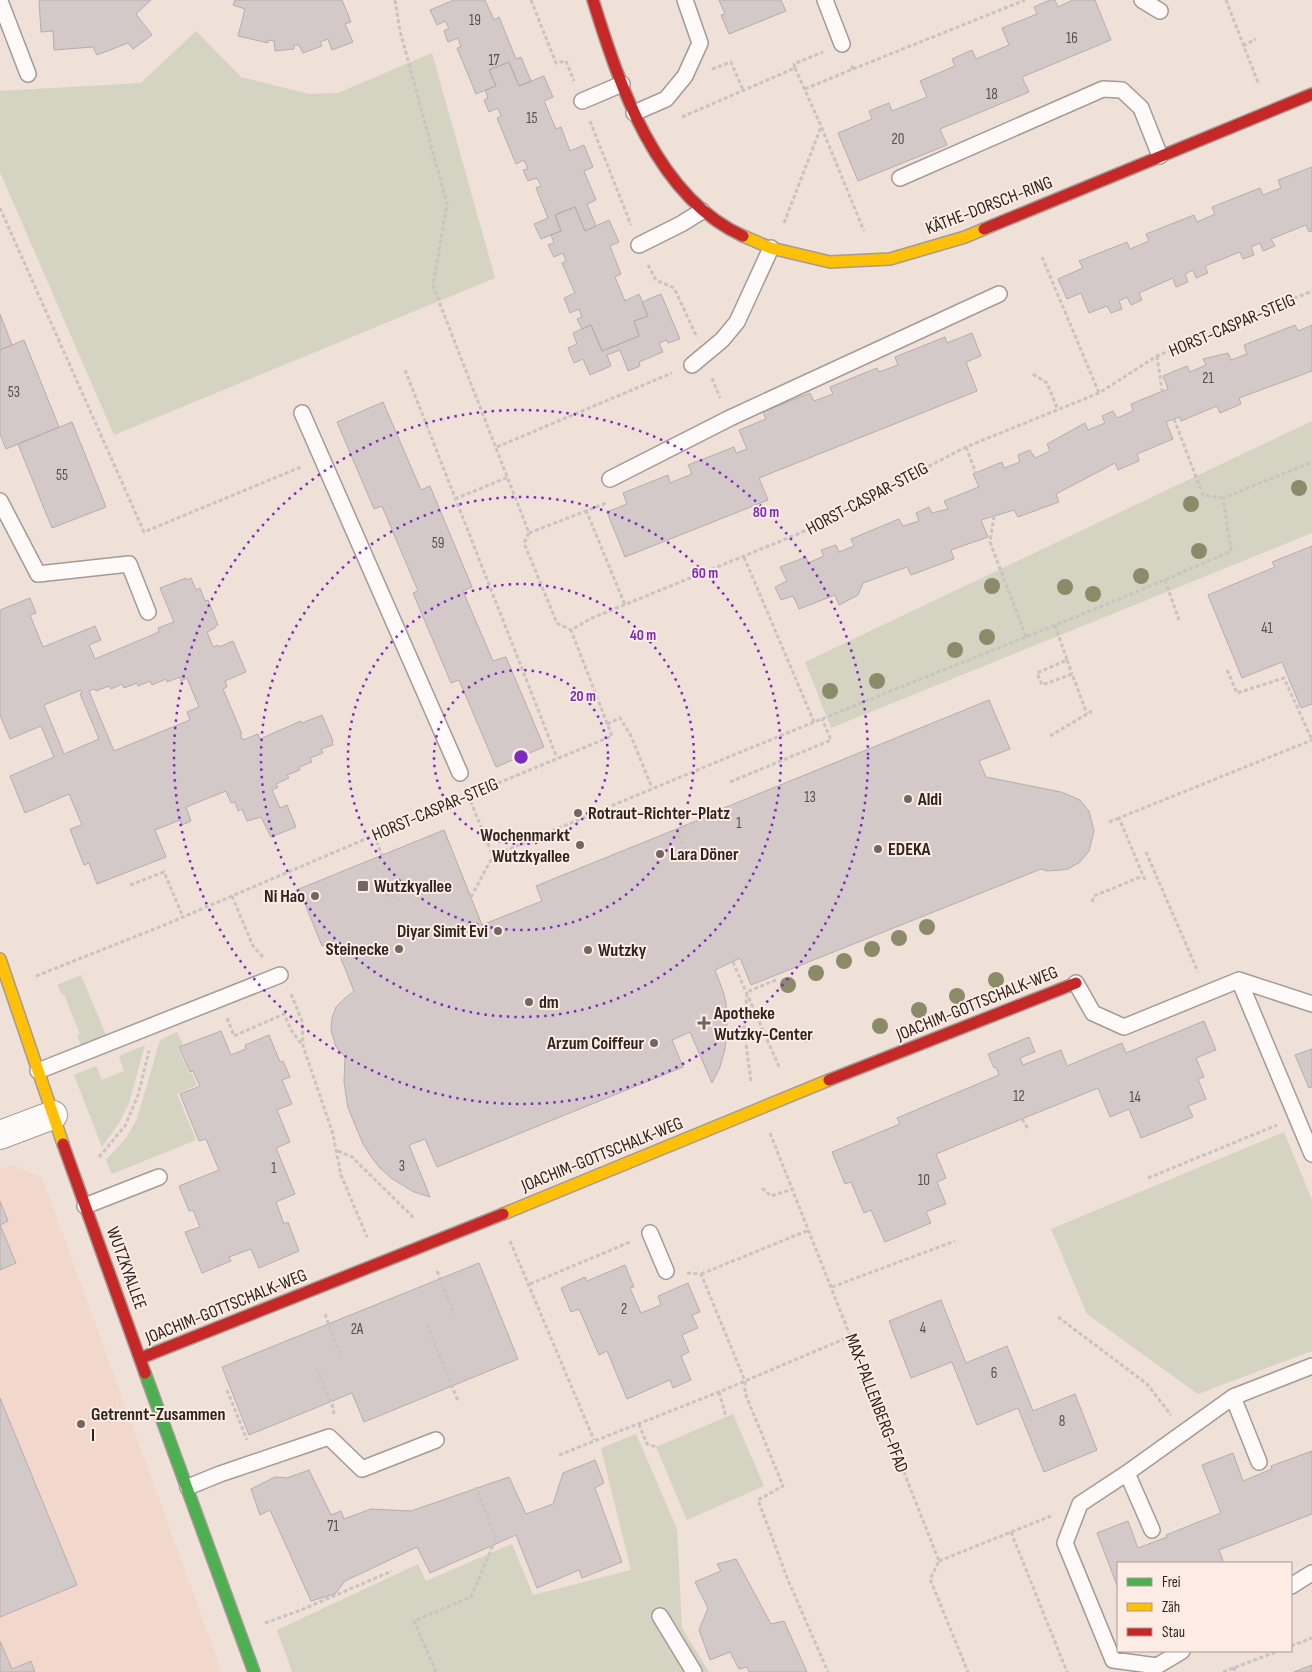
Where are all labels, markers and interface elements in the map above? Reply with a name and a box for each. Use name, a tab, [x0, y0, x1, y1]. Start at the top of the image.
house number: 19	[469, 11, 481, 30]
house number: 16	[1066, 29, 1078, 48]
house number: 17	[488, 51, 500, 70]
house number: 18	[986, 85, 998, 104]
house number: 15	[526, 109, 538, 128]
house number: 20	[892, 130, 904, 149]
street label: KÄTHE-DORSCH-RING	[923, 172, 1056, 239]
street label: HORST-CASPAR-STEIG	[1166, 289, 1299, 362]
house number: 21	[1202, 369, 1214, 388]
house number: 53	[8, 383, 20, 402]
street label: HORST-CASPAR-STEIG	[803, 457, 932, 539]
house number: 55	[56, 466, 68, 485]
text: 80 m	[753, 503, 779, 522]
house number: 59	[432, 534, 444, 553]
text: 60 m	[692, 564, 718, 583]
house number: 41	[1261, 619, 1274, 638]
text: 40 m	[630, 626, 656, 645]
text: 20 m	[570, 687, 596, 706]
centre of rings	[512, 748, 530, 766]
street label: HORST-CASPAR-STEIG	[369, 773, 502, 846]
house number: 13	[804, 788, 816, 807]
place label: Aldi	[917, 789, 942, 810]
marker: Aldi	[902, 793, 914, 805]
place label: Rotraut-Richter-Platz	[588, 803, 730, 824]
marker: Rotraut-Richter-Platz	[572, 807, 584, 819]
house number: 1	[736, 814, 742, 833]
place label: Wochenmarkt Wutzkyallee	[480, 825, 570, 867]
marker: Wochenmarkt Wutzkyallee	[574, 839, 586, 851]
place label: EDEKA	[888, 839, 931, 860]
marker: EDEKA	[872, 843, 884, 855]
place label: Lara Döner	[670, 844, 739, 865]
marker: Lara Döner	[654, 848, 666, 860]
place label: Wutzkyallee	[374, 876, 452, 897]
marker: Wutzkyallee	[356, 879, 370, 893]
place label: Ni Hao	[264, 886, 305, 907]
marker: Ni Hao	[309, 890, 321, 902]
place label: Diyar Simit Evi	[397, 921, 488, 942]
marker: Diyar Simit Evi	[492, 925, 504, 937]
place label: Steinecke	[325, 939, 389, 960]
place label: Wutzky	[598, 940, 647, 961]
marker: Steinecke	[393, 943, 405, 955]
marker: Wutzky	[582, 944, 594, 956]
street label: JOACHIM-GOTTSCHALK-WEG	[892, 961, 1061, 1046]
place label: dm	[539, 992, 559, 1013]
marker: dm	[523, 996, 535, 1008]
place label: Apotheke Wutzky-Center	[713, 1003, 813, 1045]
marker: Apotheke Wutzky-Center	[698, 1017, 710, 1029]
place label: Arzum Coiffeur	[546, 1033, 644, 1054]
marker: Arzum Coiffeur	[648, 1037, 660, 1049]
house number: 12	[1013, 1087, 1025, 1106]
house number: 14	[1129, 1088, 1141, 1107]
street label: JOACHIM-GOTTSCHALK-WEG	[517, 1112, 686, 1197]
house number: 3	[399, 1157, 405, 1176]
house number: 1	[271, 1159, 277, 1178]
house number: 10	[918, 1171, 930, 1190]
street label: WUTZKYALLEE	[102, 1224, 151, 1312]
street label: JOACHIM-GOTTSCHALK-WEG	[141, 1264, 310, 1349]
house number: 2	[621, 1300, 627, 1319]
house number: 4	[920, 1319, 926, 1338]
house number: 2A	[351, 1320, 364, 1339]
street label: MAX-PALLENBERG-PFAD	[840, 1331, 913, 1476]
house number: 6	[991, 1364, 997, 1383]
place label: Getrennt-Zusammen I	[91, 1404, 225, 1446]
house number: 8	[1059, 1412, 1065, 1431]
marker: Getrennt-Zusammen I	[75, 1418, 87, 1430]
house number: 71	[327, 1517, 339, 1536]
legend	[1117, 1562, 1292, 1652]
text: Frei	[1162, 1573, 1181, 1592]
text: Zäh	[1162, 1598, 1180, 1617]
text: Stau	[1162, 1623, 1185, 1642]

